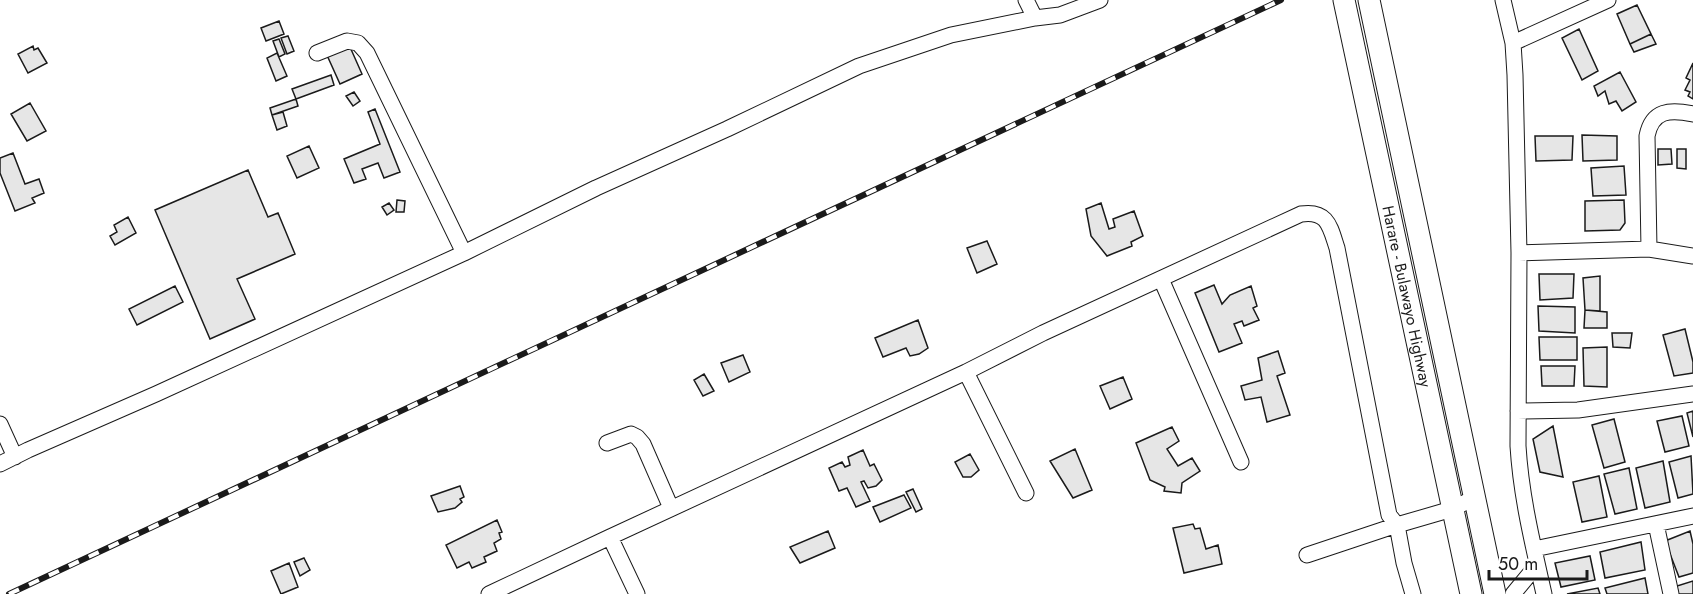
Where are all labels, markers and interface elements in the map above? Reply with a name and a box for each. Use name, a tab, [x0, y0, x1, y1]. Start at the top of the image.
street label: Harare - Bulawayo Highway	[1376, 204, 1438, 390]
scale bar	[1489, 543, 1586, 581]
text: 50 m	[1498, 551, 1538, 577]

